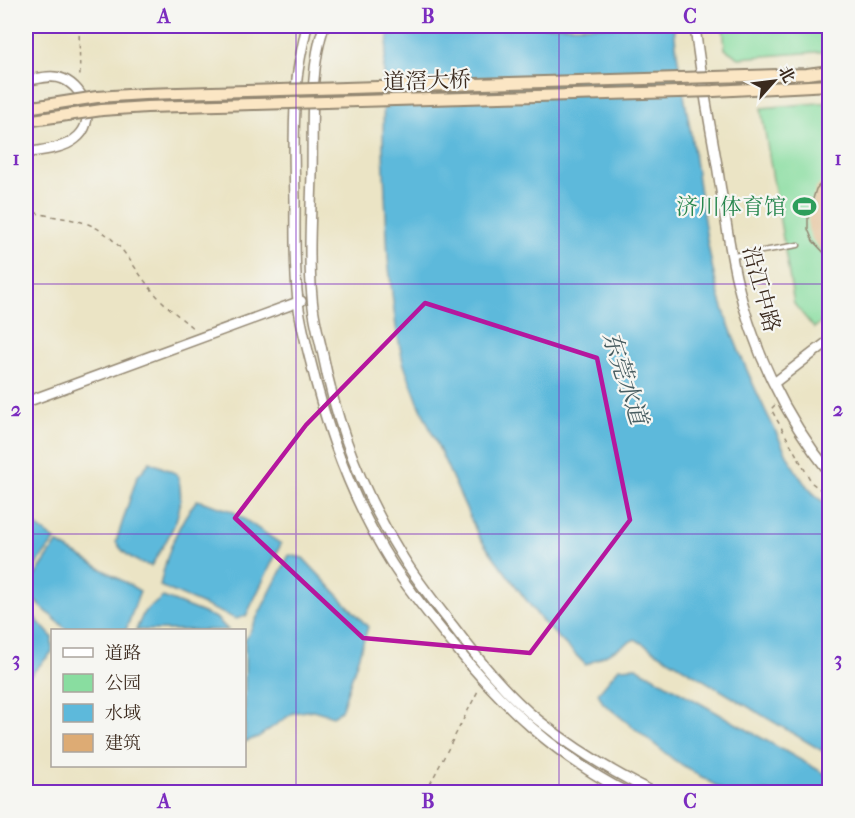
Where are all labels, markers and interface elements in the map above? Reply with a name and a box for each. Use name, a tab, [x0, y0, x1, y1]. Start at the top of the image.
text: A	[156, 5, 172, 28]
text: B	[421, 5, 435, 28]
text: C	[683, 5, 697, 28]
north arrow	[744, 51, 804, 111]
text: 北	[775, 63, 799, 86]
street label: 道滘大桥	[383, 66, 471, 96]
text: 1	[12, 147, 20, 170]
text: 1	[834, 147, 842, 170]
sports icon: 济川体育馆	[791, 193, 817, 219]
place label: 济川体育馆	[676, 194, 786, 220]
street label: 沿江中路	[737, 243, 785, 335]
water label: 东莞水道	[597, 328, 654, 431]
text: 2	[11, 398, 21, 421]
text: 2	[833, 398, 843, 421]
legend	[51, 629, 246, 767]
text: 道路	[105, 643, 141, 664]
text: 3	[12, 648, 20, 671]
text: 3	[834, 648, 842, 671]
text: 公园	[105, 673, 141, 694]
text: 水域	[105, 703, 141, 724]
text: 建筑	[105, 733, 141, 754]
text: A	[156, 790, 172, 813]
text: B	[421, 790, 435, 813]
text: C	[683, 790, 697, 813]

